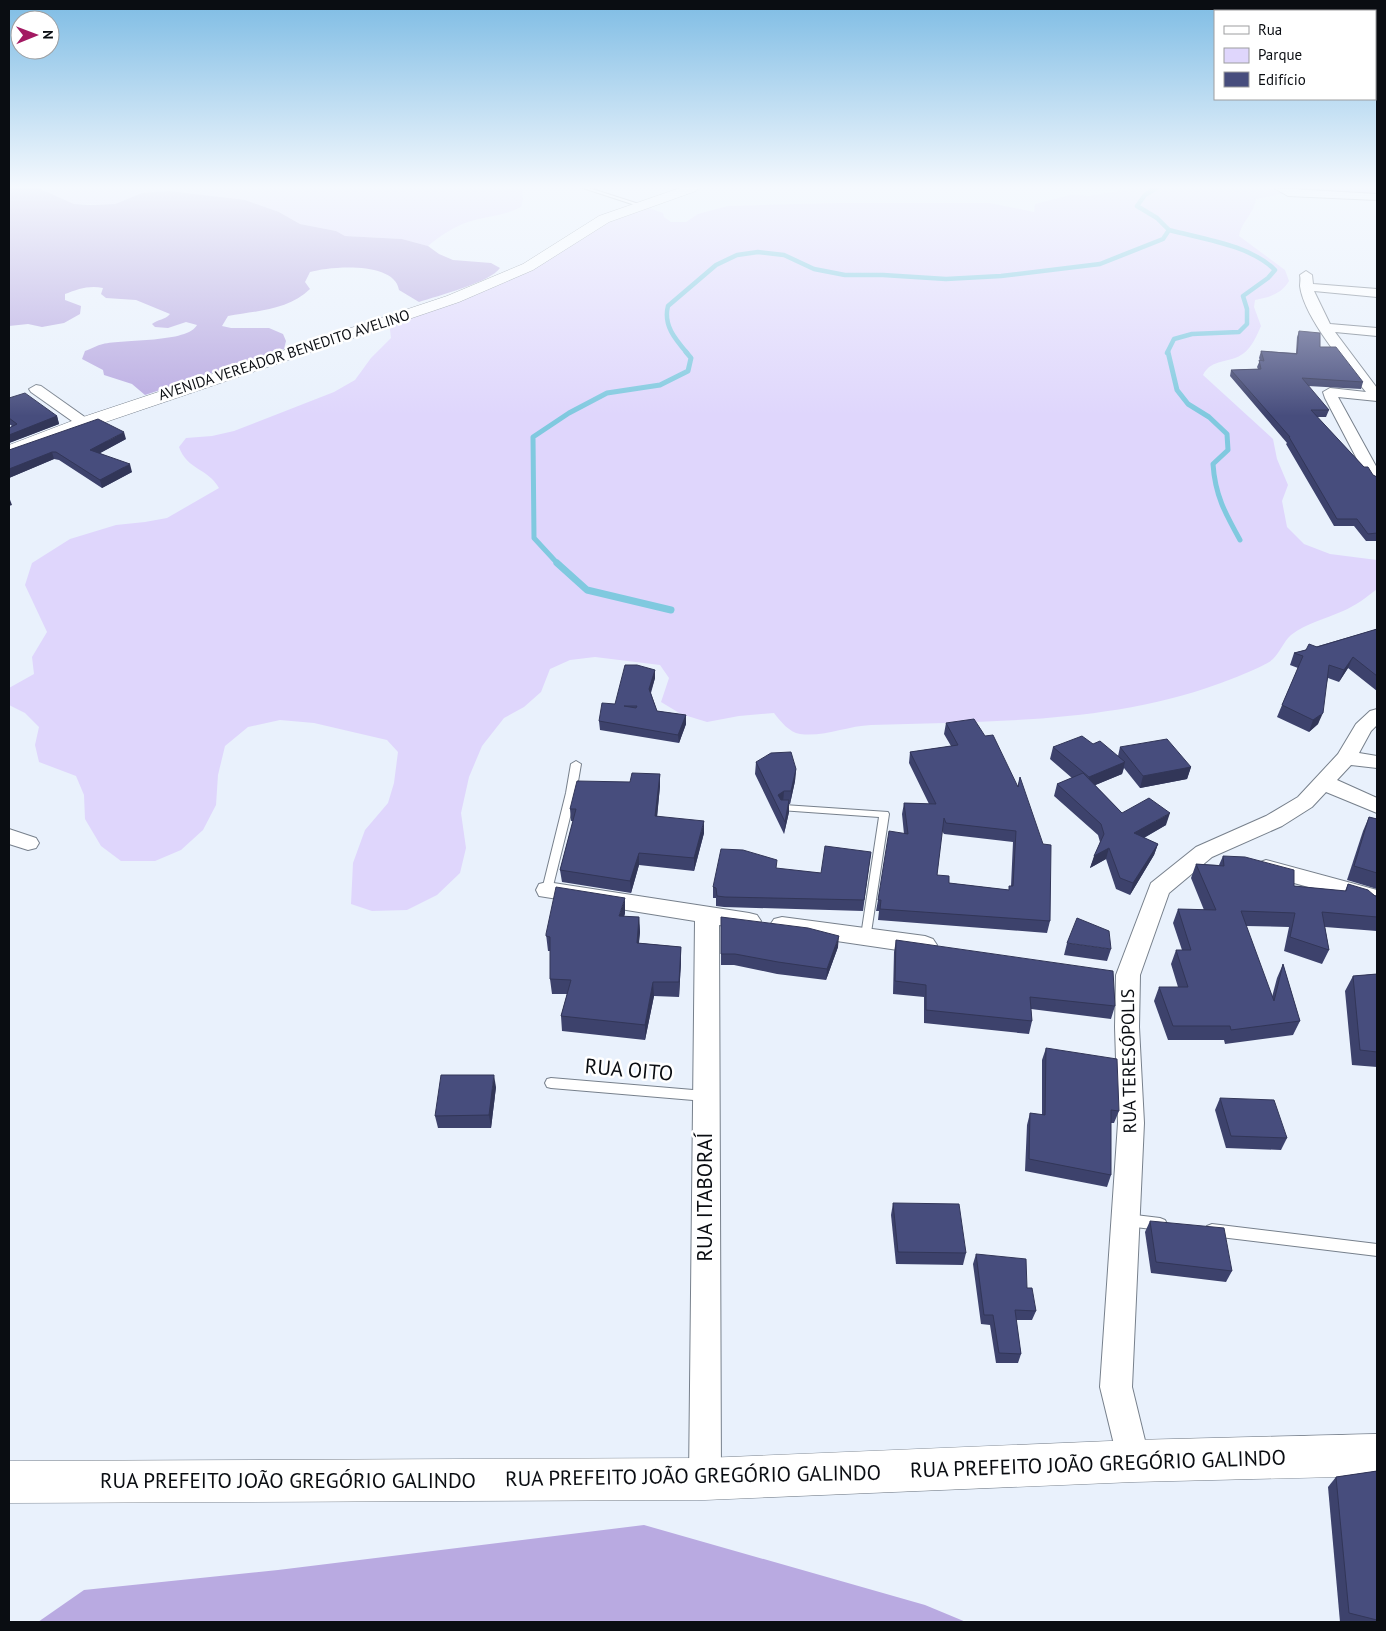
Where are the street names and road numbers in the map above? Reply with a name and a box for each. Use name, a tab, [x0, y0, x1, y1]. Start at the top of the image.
street label: AVENIDA VEREADOR BENEDITO AVELINO	[156, 305, 412, 404]
street label: RUA TERESÓPOLIS	[1116, 989, 1141, 1133]
street label: RUA OITO	[584, 1052, 674, 1087]
street label: RUA ITABORAÍ	[691, 1132, 718, 1261]
street label: RUA PREFEITO JOÃO GREGÓRIO GALINDO	[910, 1443, 1286, 1484]
street label: RUA PREFEITO JOÃO GREGÓRIO GALINDO	[505, 1459, 881, 1492]
street label: RUA PREFEITO JOÃO GREGÓRIO GALINDO	[100, 1467, 476, 1494]

